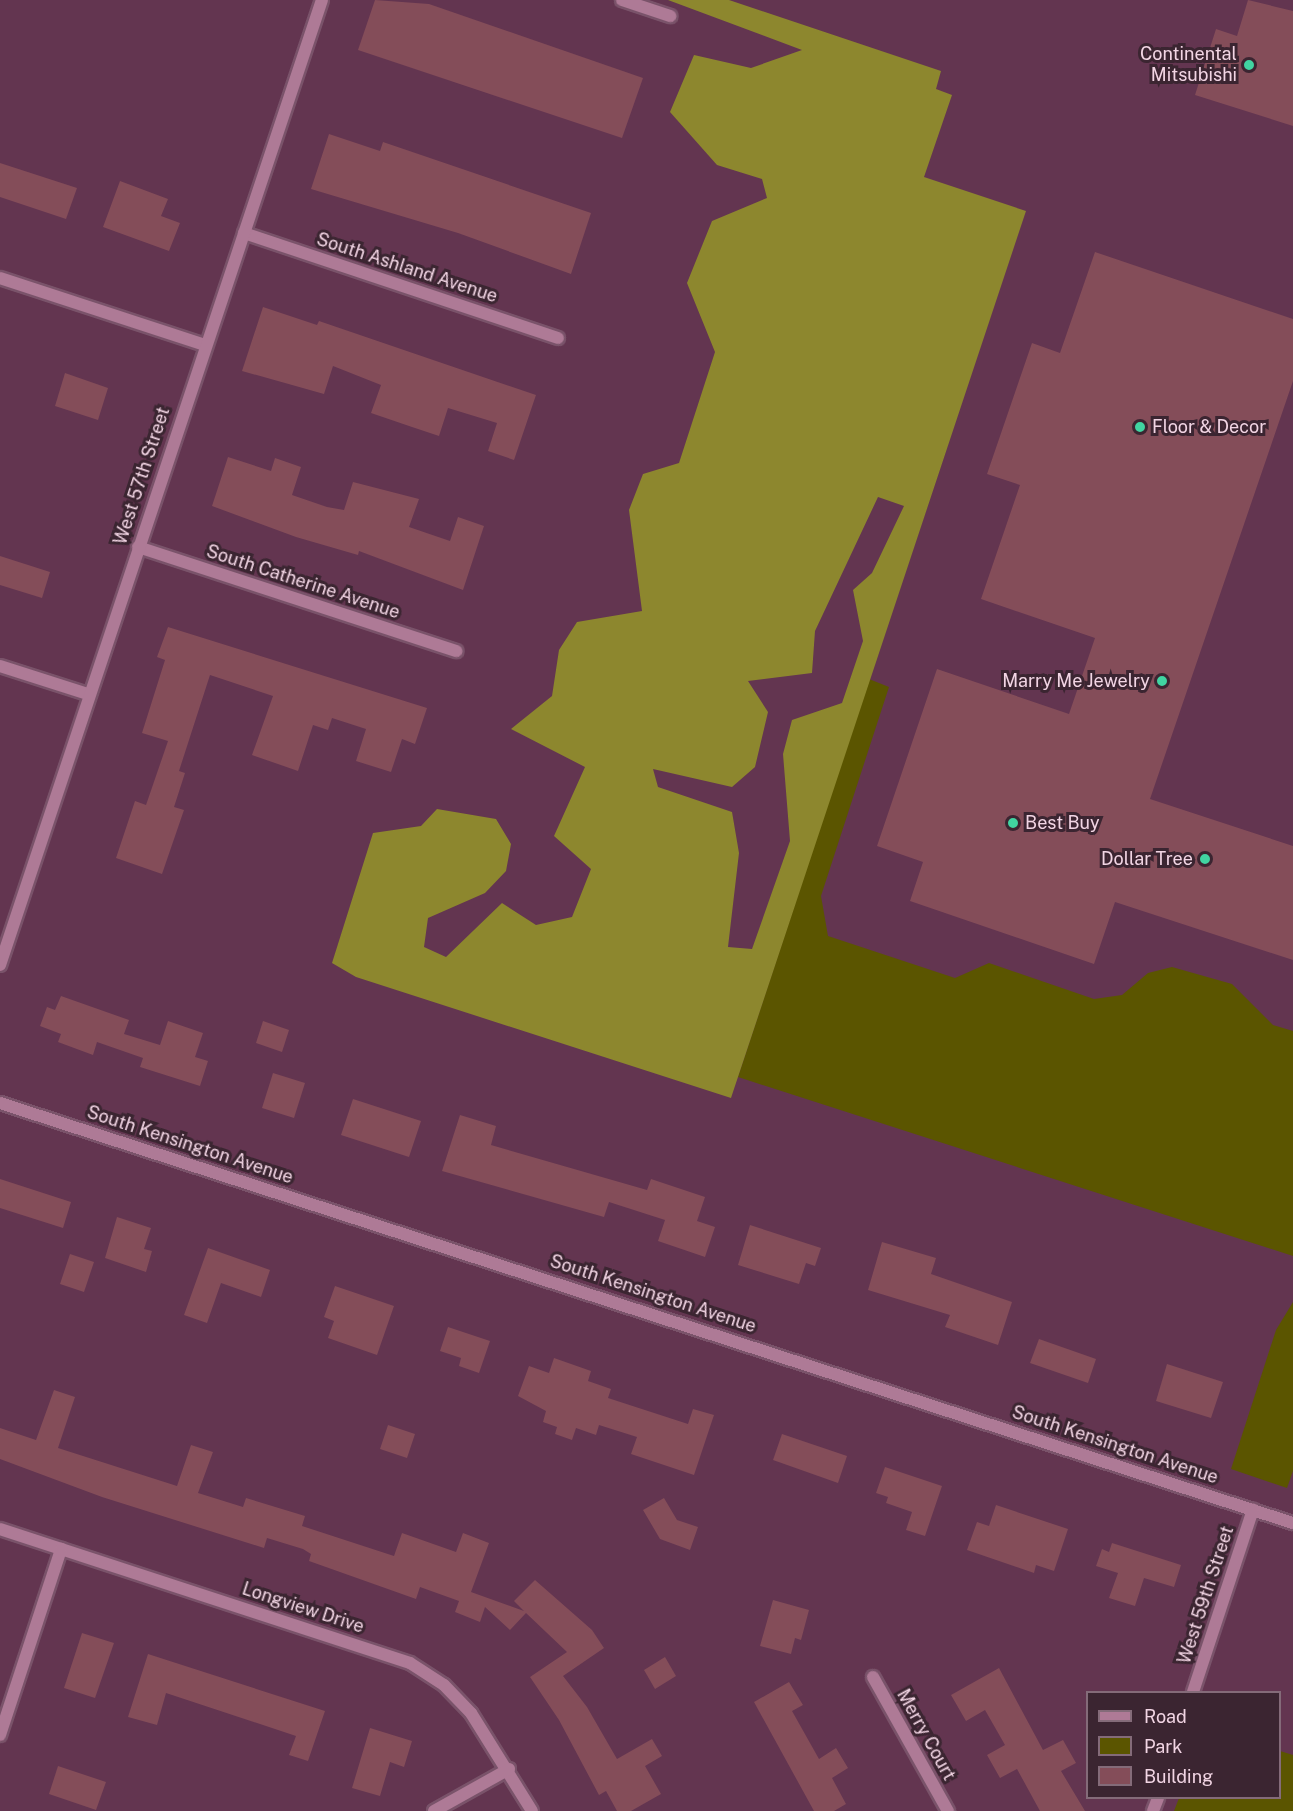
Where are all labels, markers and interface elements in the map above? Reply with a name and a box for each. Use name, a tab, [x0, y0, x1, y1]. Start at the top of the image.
place label: Continental Mitsubishi	[1140, 44, 1237, 86]
marker: Continental Mitsubishi	[1242, 58, 1256, 72]
street label: South Ashland Avenue	[314, 229, 500, 307]
street label: West 57th Street	[110, 404, 174, 548]
place label: Floor & Decor	[1152, 416, 1266, 438]
marker: Floor & Decor	[1133, 420, 1147, 434]
street label: South Catherine Avenue	[204, 540, 402, 624]
place label: Marry Me Jewelry	[1002, 670, 1150, 692]
marker: Marry Me Jewelry	[1155, 674, 1169, 688]
place label: Best Buy	[1025, 812, 1100, 834]
marker: Best Buy	[1006, 816, 1020, 830]
place label: Dollar Tree	[1101, 848, 1193, 870]
marker: Dollar Tree	[1198, 852, 1212, 866]
street label: South Kensington Avenue	[84, 1101, 296, 1189]
street label: South Kensington Avenue	[547, 1250, 759, 1338]
street label: South Kensington Avenue	[1009, 1401, 1221, 1489]
street label: West 59th Street	[1174, 1523, 1238, 1667]
street label: Longview Drive	[239, 1578, 367, 1638]
street label: Merry Court	[892, 1686, 960, 1784]
legend	[1086, 1691, 1281, 1799]
text: Road	[1144, 1706, 1187, 1727]
text: Park	[1144, 1736, 1182, 1757]
text: Building	[1144, 1766, 1213, 1787]

